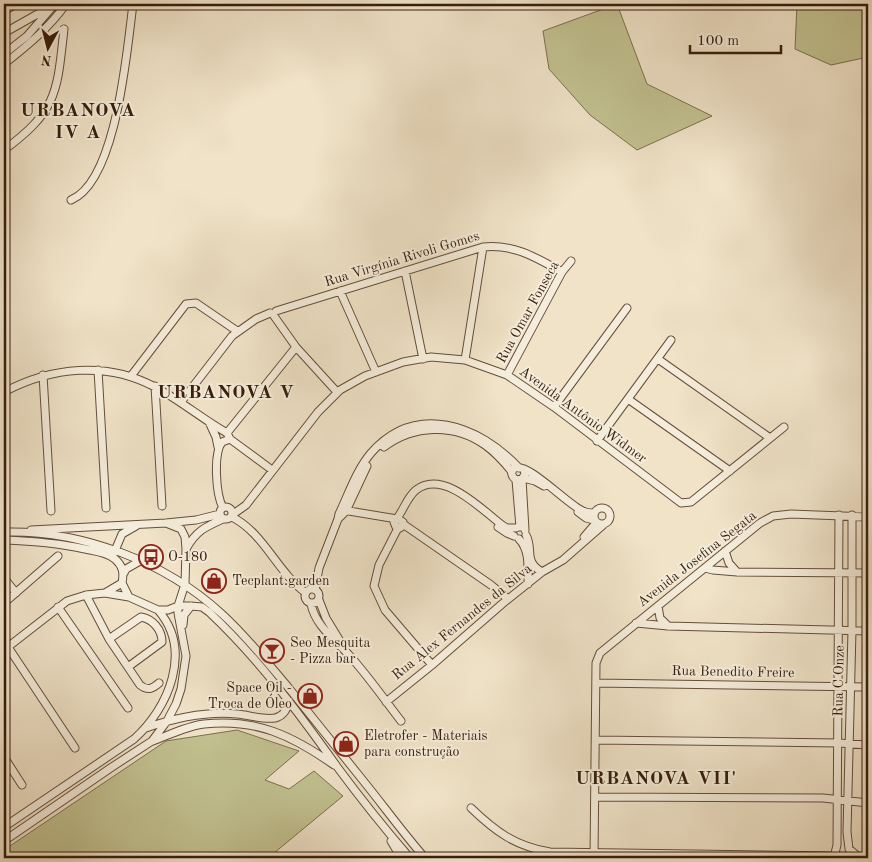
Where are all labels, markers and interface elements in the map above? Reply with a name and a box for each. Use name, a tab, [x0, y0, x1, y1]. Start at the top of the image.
north arrow	[22, 22, 72, 72]
scale bar	[690, 22, 781, 54]
text: 100 m	[697, 34, 739, 49]
text: N	[40, 52, 53, 68]
district label: URBANOVA IV A	[20, 102, 136, 143]
street label: Rua Virgínia Rivoli Gomes	[323, 229, 481, 289]
street label: Rua Omar Fonseca	[494, 259, 562, 365]
street label: Avenida Antônio Widmer	[517, 364, 649, 466]
district label: URBANOVA V	[157, 384, 295, 403]
street label: Avenida Josefina Segata	[635, 508, 759, 610]
bus stop icon: O-180	[138, 544, 164, 570]
place label: O-180	[168, 550, 207, 564]
street label: Rua Alex Fernandes da Silva	[390, 561, 535, 683]
shop icon: Tecplant.garden	[201, 568, 227, 594]
place label: Tecplant.garden	[232, 574, 330, 588]
place label: Seo Mesquita - Pizza bar	[290, 636, 370, 666]
bar icon: Seo Mesquita - Pizza bar	[259, 638, 285, 664]
street label: Rua C Onze	[831, 645, 847, 717]
street label: Rua Benedito Freire	[671, 664, 795, 680]
place label: Space Oil - Troca de Óleo	[208, 681, 292, 711]
shop icon: Space Oil - Troca de Óleo	[297, 683, 323, 709]
place label: Eletrofer - Materiais para construção	[364, 729, 488, 759]
shop icon: Eletrofer - Materiais para construção	[333, 731, 359, 757]
district label: URBANOVA VII'	[575, 770, 737, 789]

